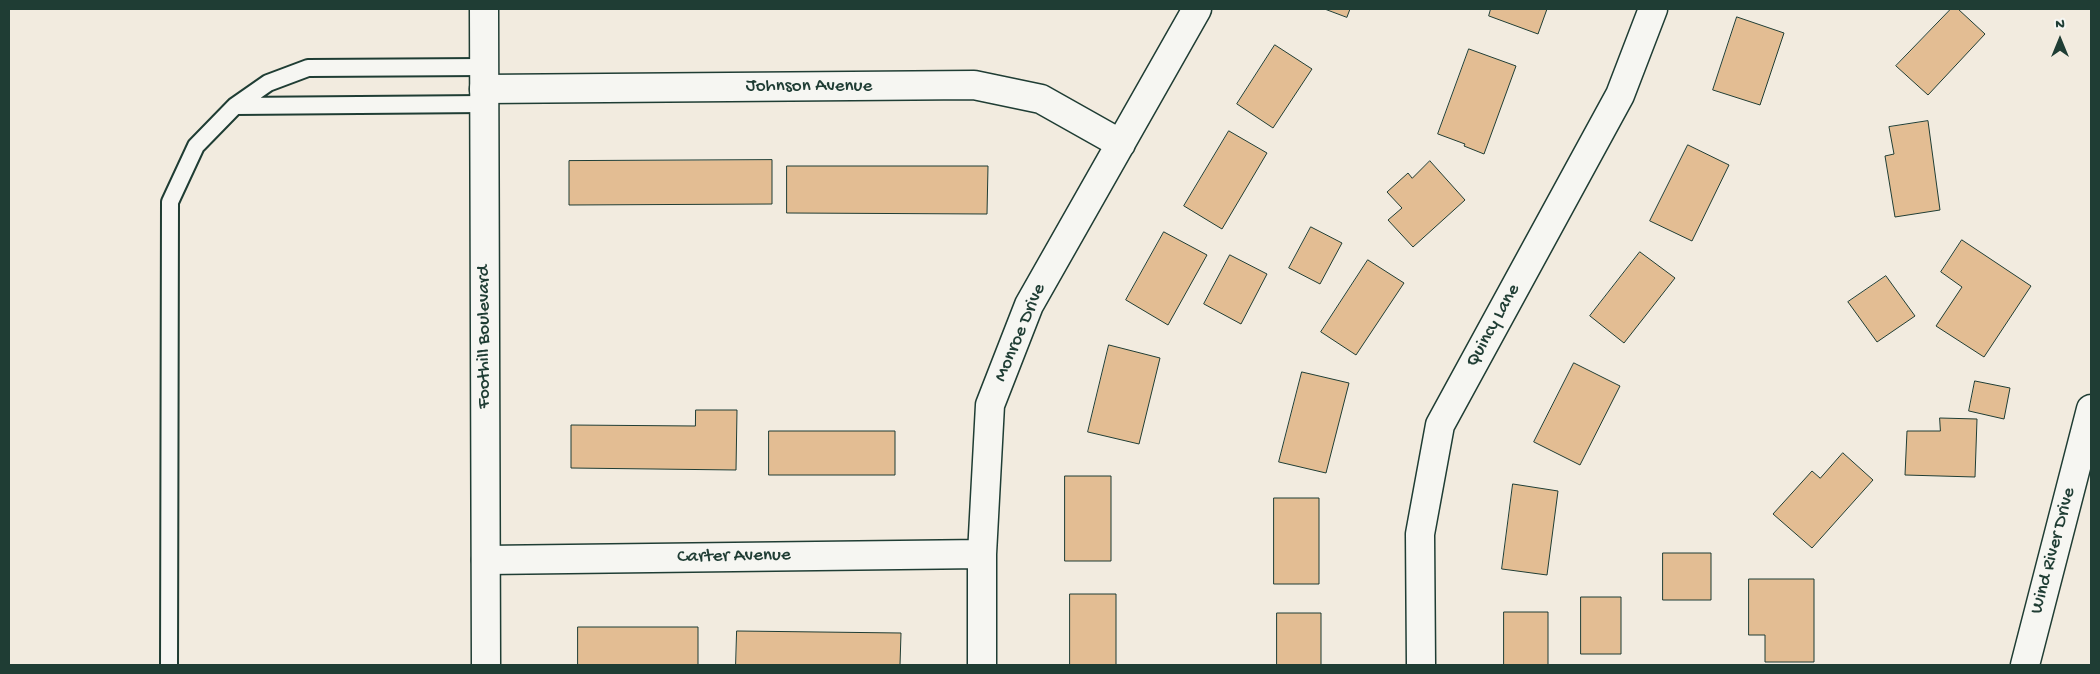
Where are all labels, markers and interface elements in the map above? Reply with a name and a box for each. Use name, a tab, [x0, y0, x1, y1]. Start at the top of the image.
north arrow	[2035, 15, 2085, 65]
text: N	[2055, 16, 2065, 33]
street label: Johnson Avenue	[746, 76, 872, 98]
street label: Foothill Boulevard	[474, 265, 496, 409]
street label: Quincy Lane	[1462, 280, 1526, 372]
street label: Monroe Drive	[990, 281, 1052, 385]
street label: Wind River Drive	[2026, 485, 2082, 617]
street label: Carter Avenue	[677, 545, 791, 569]

